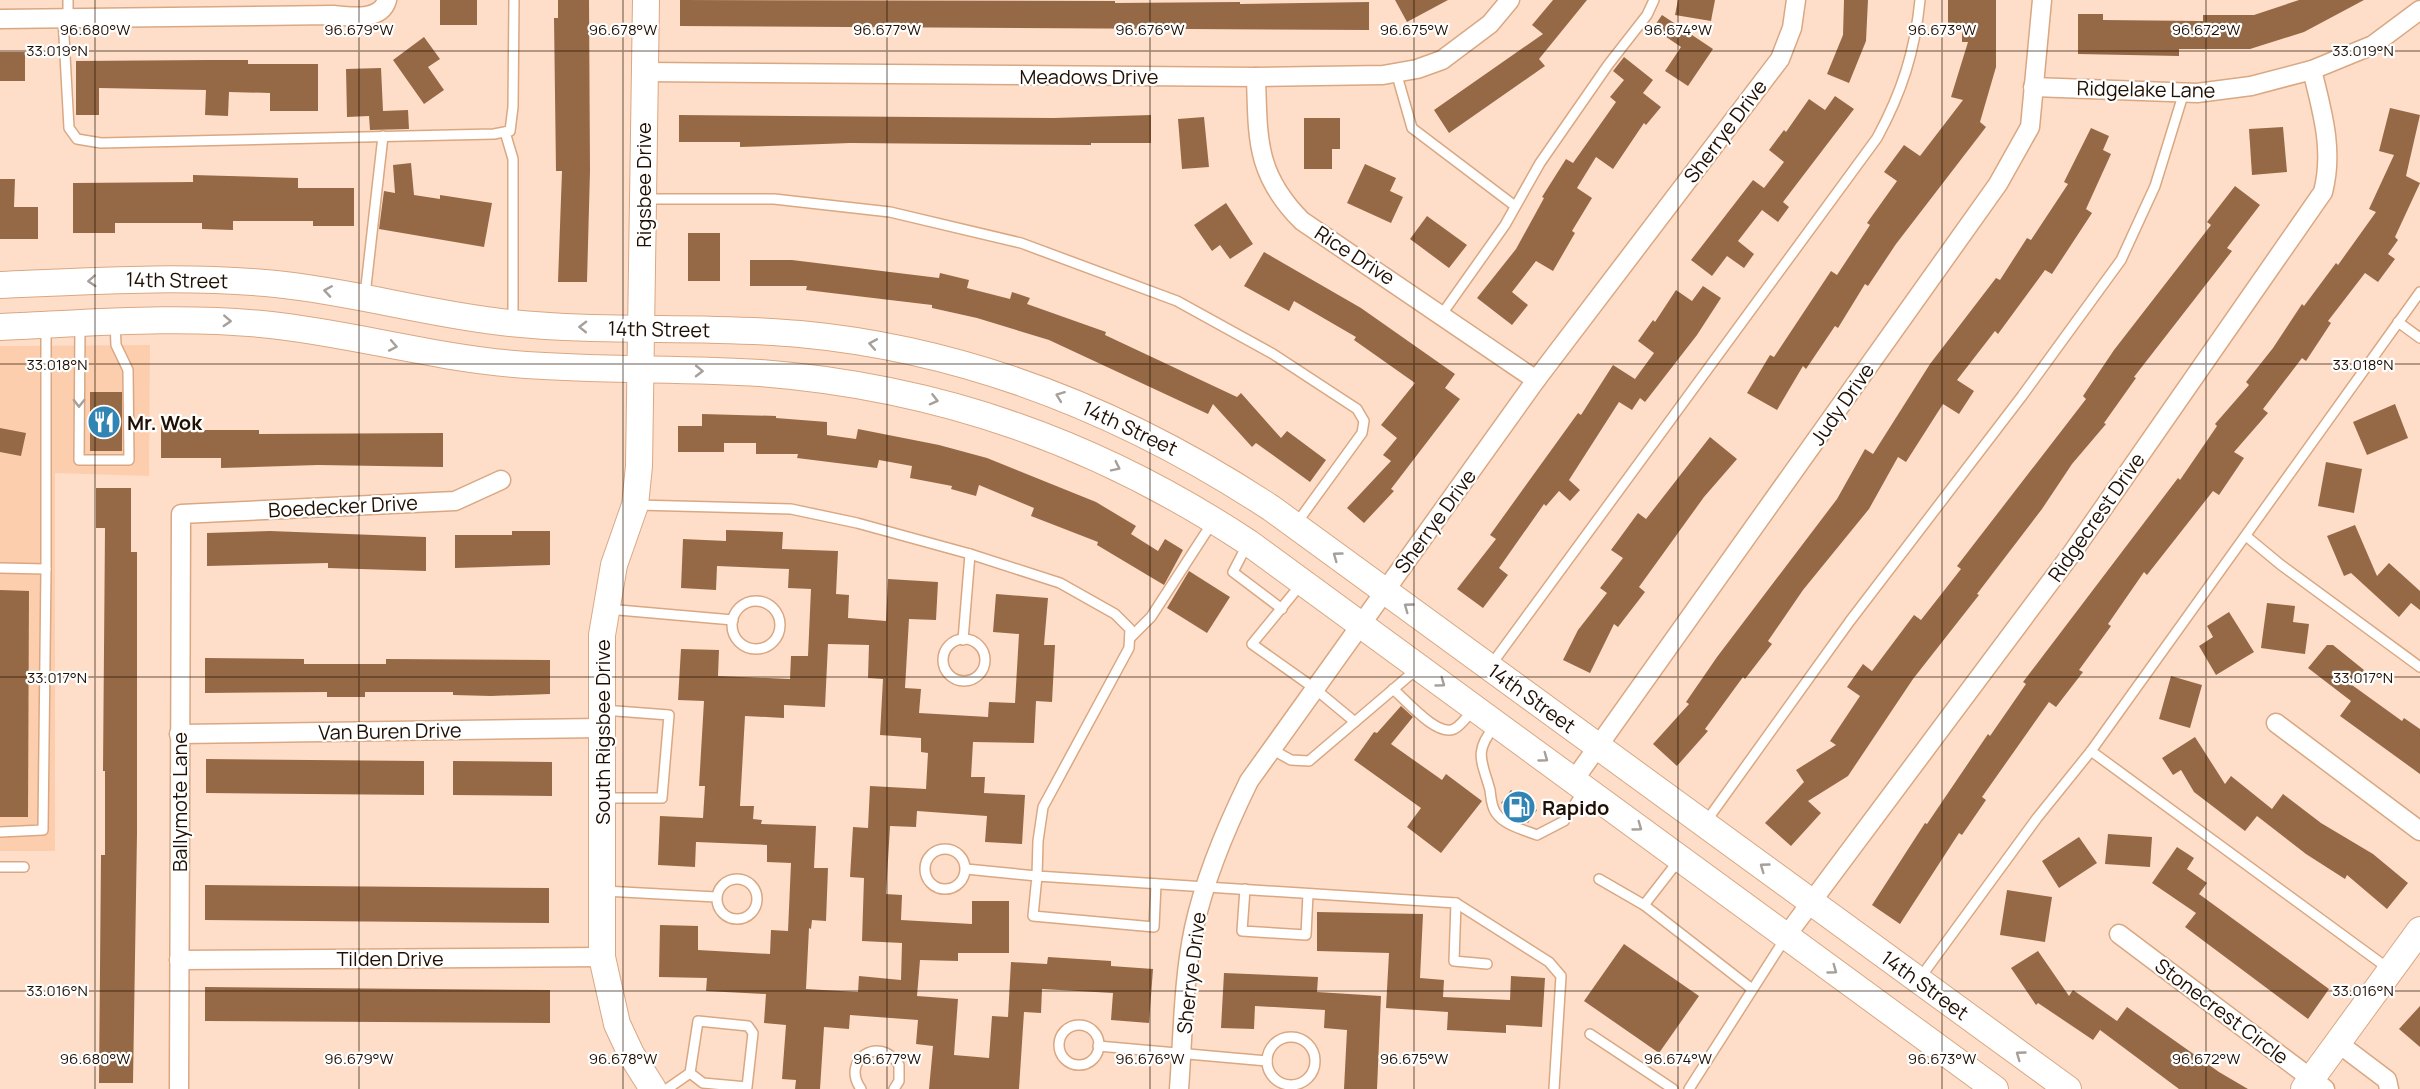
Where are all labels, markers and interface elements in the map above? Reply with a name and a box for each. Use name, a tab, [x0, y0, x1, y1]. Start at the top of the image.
text: 96.680°W	[60, 19, 130, 40]
text: 96.679°W	[324, 19, 394, 40]
text: 96.678°W	[589, 19, 657, 40]
text: 96.677°W	[853, 19, 921, 40]
text: 96.676°W	[1115, 19, 1185, 40]
text: 96.675°W	[1380, 19, 1448, 40]
text: 96.674°W	[1644, 19, 1712, 40]
text: 96.673°W	[1908, 19, 1976, 40]
text: 96.672°W	[2172, 19, 2240, 40]
text: 33.019°N	[26, 40, 88, 61]
text: 33.019°N	[2332, 40, 2394, 61]
street label: Meadows Drive	[1020, 63, 1158, 90]
street label: Sherrye Drive	[1677, 74, 1773, 188]
street label: Ridgelake Lane	[2076, 74, 2216, 104]
street label: Rigsbee Drive	[630, 122, 657, 248]
street label: Rice Drive	[1310, 219, 1400, 291]
street label: 14th Street	[126, 266, 228, 294]
one-way arrow	[87, 274, 96, 287]
one-way arrow	[324, 286, 333, 298]
one-way arrow	[222, 315, 231, 328]
street label: 14th Street	[608, 315, 710, 343]
one-way arrow	[579, 321, 588, 333]
one-way arrow	[868, 338, 878, 351]
one-way arrow	[387, 339, 397, 352]
text: 33.018°N	[26, 354, 88, 375]
text: 33.018°N	[2332, 354, 2394, 375]
street label: Judy Drive	[1804, 358, 1880, 450]
one-way arrow	[695, 365, 704, 377]
one-way arrow	[1056, 391, 1067, 403]
one-way arrow	[929, 392, 939, 405]
street label: 14th Street	[1078, 394, 1182, 462]
one-way arrow	[73, 398, 85, 407]
restaurant icon: Mr. Wok	[86, 404, 122, 440]
place label: Mr. Wok	[127, 409, 203, 436]
street label: Ridgecrest Drive	[2041, 447, 2151, 587]
one-way arrow	[1110, 460, 1121, 472]
street label: Sherrye Drive	[1388, 463, 1482, 579]
street label: Boedecker Drive	[268, 489, 418, 523]
one-way arrow	[1333, 552, 1344, 563]
one-way arrow	[1403, 603, 1414, 614]
street label: South Rigsbee Drive	[589, 639, 616, 825]
street label: 14th Street	[1483, 657, 1581, 739]
text: 33.017°N	[27, 667, 87, 688]
text: 33.017°N	[2333, 667, 2393, 688]
one-way arrow	[1435, 676, 1446, 687]
street label: Van Buren Drive	[318, 716, 462, 746]
street label: Ballymote Lane	[166, 732, 193, 872]
one-way arrow	[1538, 751, 1549, 762]
fuel station icon: Rapido	[1501, 789, 1537, 825]
place label: Rapido	[1542, 794, 1609, 821]
one-way arrow	[1631, 820, 1642, 831]
one-way arrow	[1759, 863, 1770, 874]
street label: Sherrye Drive	[1170, 910, 1212, 1036]
street label: 14th Street	[1876, 944, 1974, 1026]
street label: Tilden Drive	[336, 945, 444, 972]
street label: Stonecrest Circle	[2150, 952, 2294, 1070]
one-way arrow	[1827, 963, 1838, 974]
text: 33.016°N	[26, 980, 88, 1001]
text: 33.016°N	[2332, 980, 2394, 1001]
text: 96.680°W	[60, 1048, 130, 1069]
text: 96.679°W	[324, 1048, 394, 1069]
text: 96.678°W	[589, 1048, 657, 1069]
text: 96.677°W	[853, 1048, 921, 1069]
text: 96.676°W	[1115, 1048, 1185, 1069]
text: 96.675°W	[1380, 1048, 1448, 1069]
text: 96.674°W	[1644, 1048, 1712, 1069]
text: 96.673°W	[1908, 1048, 1976, 1069]
text: 96.672°W	[2172, 1048, 2240, 1069]
one-way arrow	[2016, 1051, 2027, 1062]

